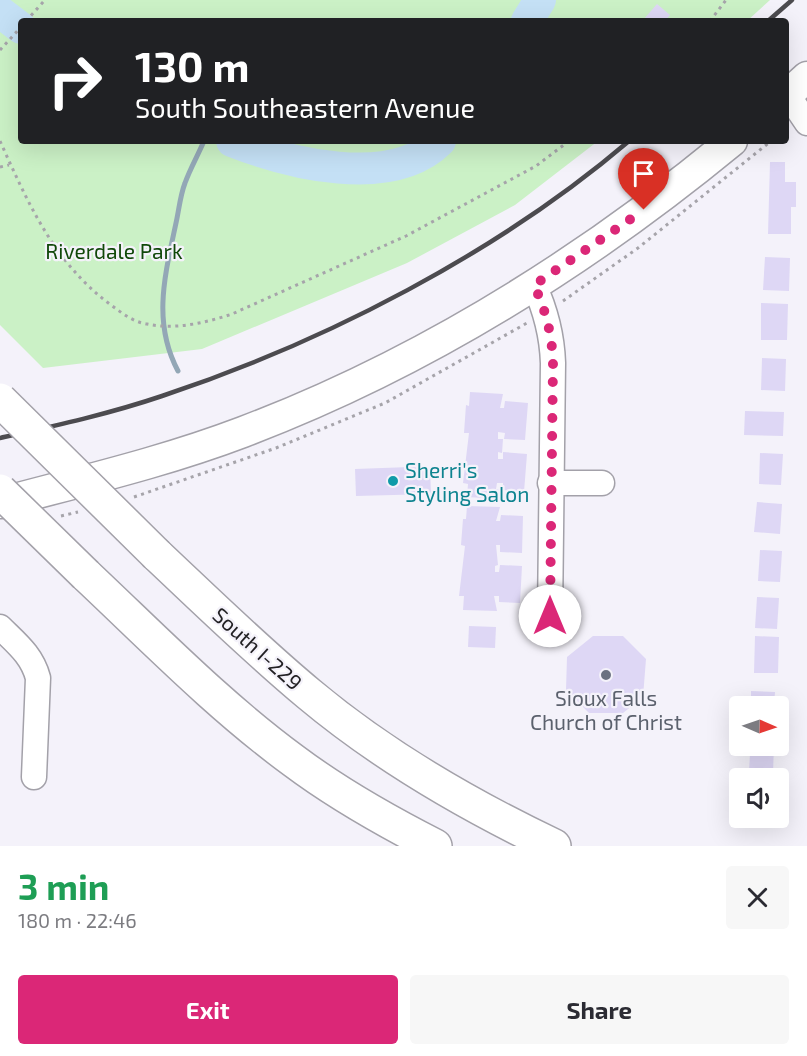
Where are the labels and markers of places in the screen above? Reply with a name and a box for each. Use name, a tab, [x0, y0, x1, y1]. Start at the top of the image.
pin	[618, 148, 669, 210]
place label: Sherri's Styling Salon	[405, 457, 530, 506]
marker: Sherri's Styling Salon	[386, 474, 400, 488]
marker: Sioux Falls Church of Christ	[599, 668, 613, 682]
place label: Sioux Falls Church of Christ	[530, 685, 682, 734]

